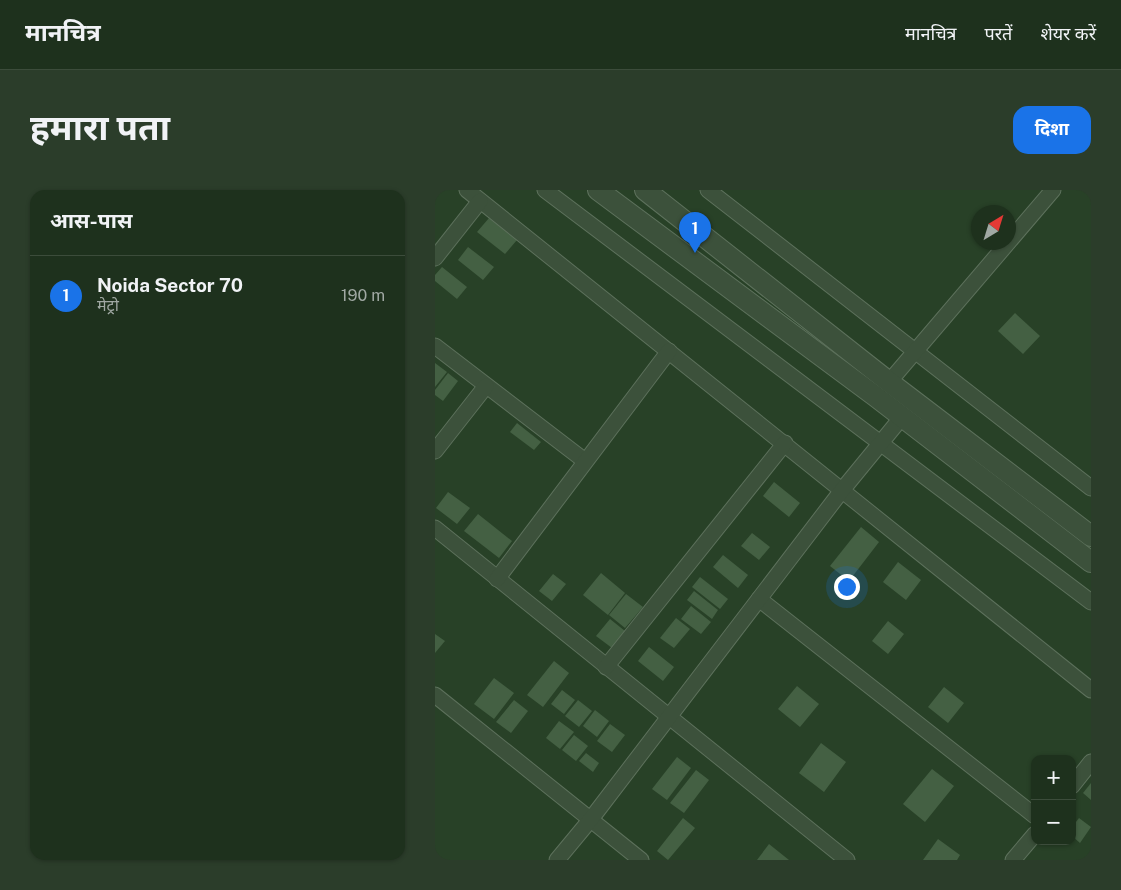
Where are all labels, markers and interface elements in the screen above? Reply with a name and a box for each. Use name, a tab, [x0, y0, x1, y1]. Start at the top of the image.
text: मानचित्र	[25, 18, 101, 46]
text: मानचित्र	[905, 23, 957, 44]
text: परतें	[985, 23, 1012, 44]
text: शेयर करें	[1040, 23, 1096, 44]
button: दिशा	[1013, 106, 1091, 154]
text: हमारा पता	[30, 107, 170, 148]
north arrow	[971, 205, 1016, 250]
text: आस-पास	[50, 208, 132, 233]
pin: 1	[679, 212, 711, 253]
text: Noida Sector 70	[97, 274, 243, 296]
text: 1	[63, 286, 69, 305]
text: 190 m	[341, 286, 385, 305]
text: मेट्रो	[97, 296, 119, 315]
your location	[834, 574, 860, 600]
map controls	[1031, 755, 1076, 845]
button: +	[1031, 755, 1076, 800]
button: −	[1031, 800, 1076, 845]

